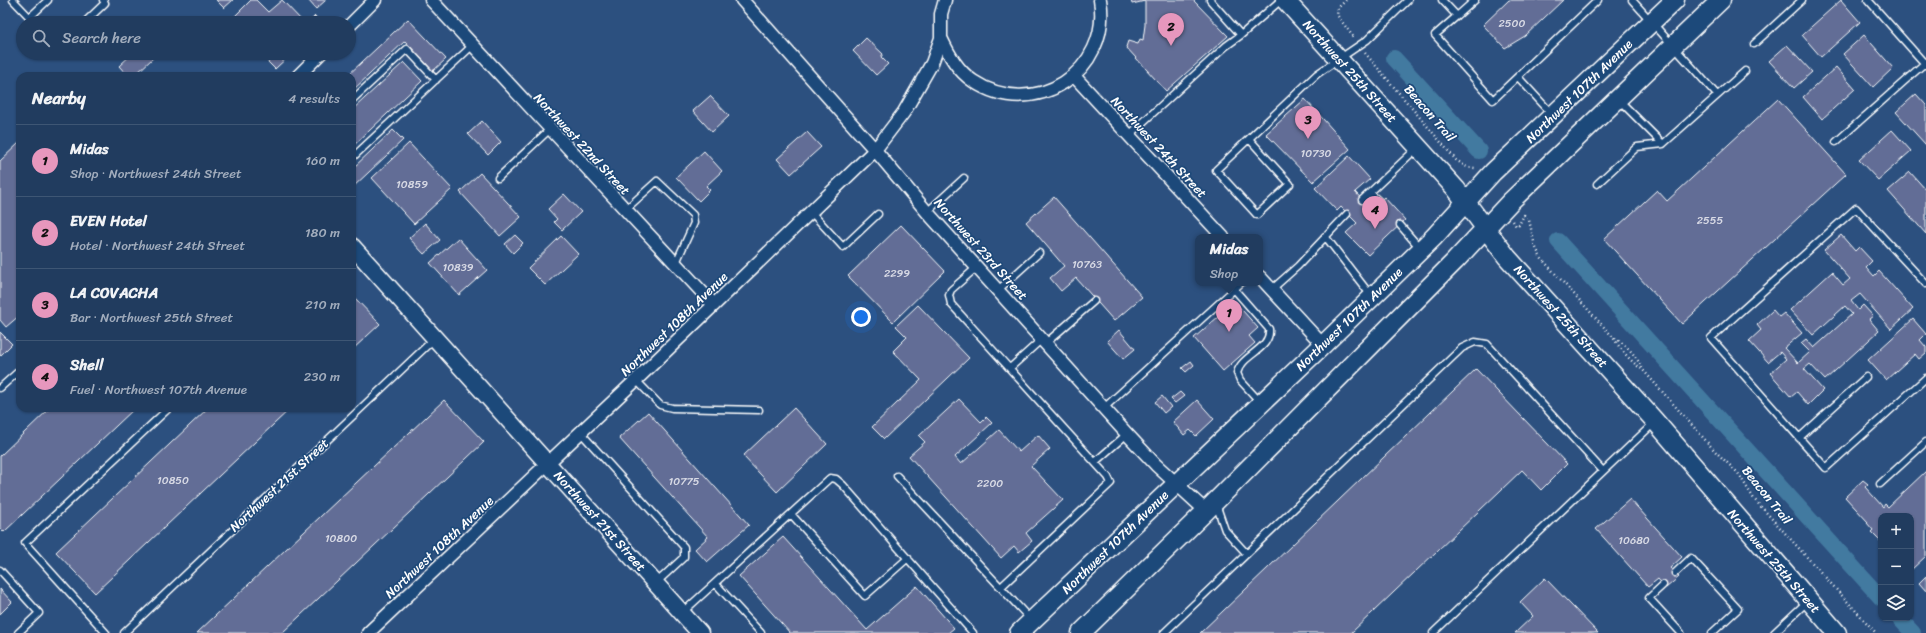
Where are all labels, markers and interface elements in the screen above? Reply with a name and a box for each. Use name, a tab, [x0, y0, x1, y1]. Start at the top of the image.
pin: 2	[1158, 13, 1184, 46]
street label: Northwest 25th Street	[1297, 14, 1403, 128]
house number: 2500	[1499, 14, 1526, 33]
search box	[16, 16, 356, 60]
text: Search here	[62, 25, 141, 51]
icon: search	[30, 27, 52, 49]
street label: Northwest 107th Avenue	[1520, 33, 1638, 149]
street label: Beacon Trail	[1398, 79, 1462, 147]
text: Nearby	[32, 83, 86, 113]
text: 4 results	[288, 87, 340, 110]
street label: Northwest 22nd Street	[528, 87, 636, 201]
street label: Northwest 24th Street	[1105, 91, 1213, 204]
pin: 3	[1295, 106, 1321, 139]
text: Midas	[70, 136, 109, 162]
house number: 10730	[1301, 144, 1332, 163]
text: 1	[42, 149, 48, 172]
text: 160 m	[305, 149, 340, 172]
text: Shop · Northwest 24th Street	[70, 162, 242, 185]
house number: 10859	[396, 175, 428, 194]
street label: Northwest 23rd Street	[928, 192, 1034, 306]
pin: 4	[1362, 196, 1388, 229]
text: EVEN Hotel	[70, 208, 147, 234]
house number: 2555	[1697, 211, 1724, 230]
text: 2	[41, 221, 49, 244]
text: 180 m	[305, 221, 340, 244]
text: Hotel · Northwest 24th Street	[70, 234, 245, 257]
popup	[1195, 234, 1263, 286]
text: Midas	[1210, 236, 1248, 262]
house number: 10763	[1072, 255, 1102, 274]
house number: 10839	[442, 258, 474, 277]
street label: Northwest 25th Street	[1508, 259, 1614, 373]
street label: Northwest 107th Avenue	[1290, 261, 1408, 377]
text: Shop	[1210, 262, 1238, 285]
house number: 2299	[884, 264, 910, 283]
street label: Northwest 108th Avenue	[615, 266, 733, 382]
text: LA COVACHA	[70, 280, 158, 306]
text: 3	[41, 293, 49, 316]
text: 210 m	[305, 293, 340, 316]
pin: 1	[1216, 299, 1242, 332]
text: Bar · Northwest 25th Street	[70, 306, 233, 329]
your location	[851, 307, 871, 327]
text: Shell	[70, 352, 104, 378]
text: 4	[41, 365, 49, 388]
text: 230 m	[304, 365, 340, 388]
text: Fuel · Northwest 107th Avenue	[70, 378, 247, 401]
street label: Northwest 21st Street	[224, 432, 334, 538]
street label: Beacon Trail	[1736, 460, 1798, 530]
street label: Northwest 21st Street	[548, 465, 652, 577]
house number: 10850	[157, 471, 189, 490]
house number: 10775	[669, 472, 700, 491]
house number: 2200	[977, 474, 1003, 493]
street label: Northwest 107th Avenue	[1056, 484, 1174, 600]
street label: Northwest 108th Avenue	[379, 490, 499, 604]
street label: Northwest 25th Street	[1722, 503, 1826, 619]
map controls	[1878, 513, 1914, 621]
button: +	[1878, 513, 1914, 549]
house number: 10800	[325, 529, 357, 548]
house number: 10680	[1618, 531, 1650, 550]
button: −	[1878, 549, 1914, 585]
button: layers	[1878, 585, 1914, 621]

